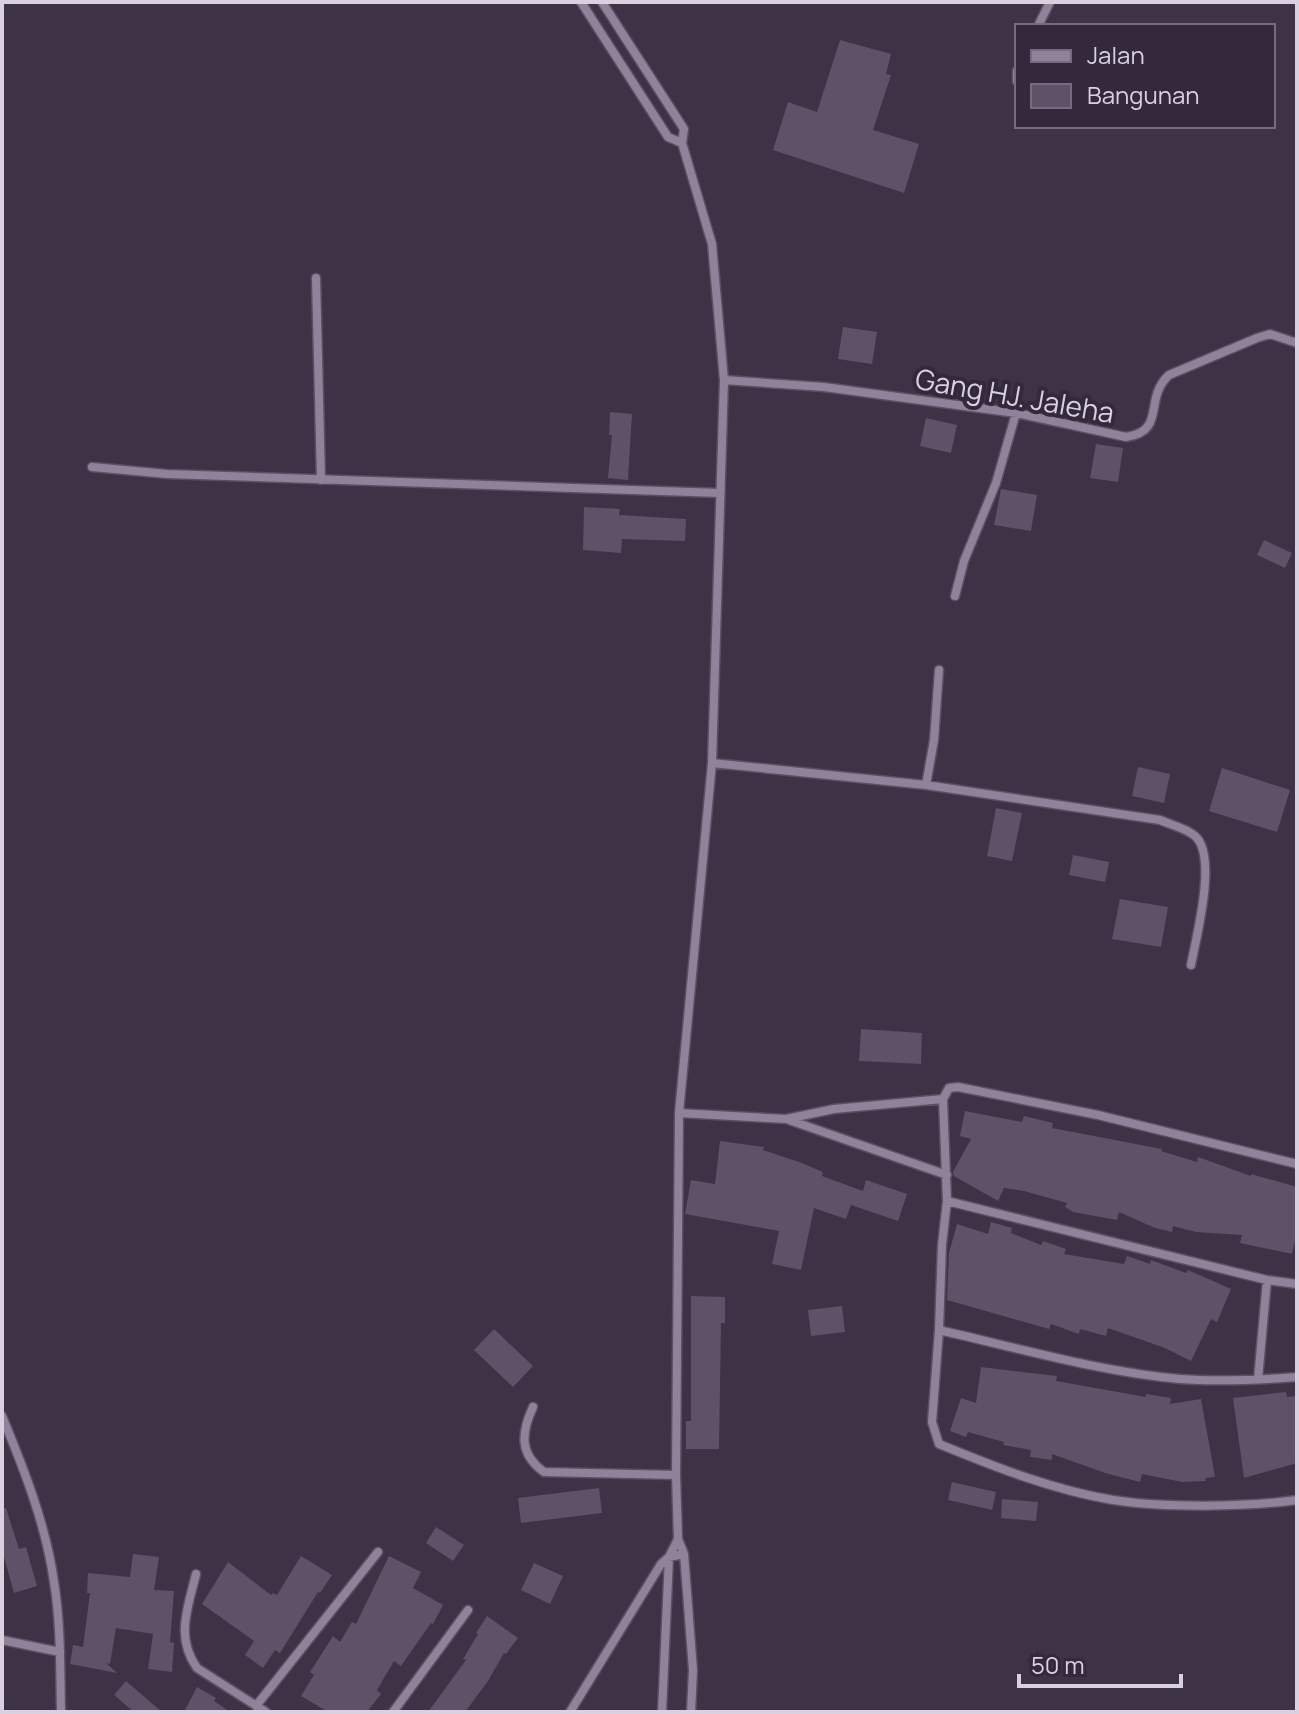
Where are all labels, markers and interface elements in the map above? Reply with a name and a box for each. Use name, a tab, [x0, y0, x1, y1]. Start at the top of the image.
legend	[1015, 24, 1275, 128]
text: Jalan	[1087, 38, 1145, 71]
text: Bangunan	[1087, 78, 1200, 111]
street label: Gang HJ. Jaleha	[913, 359, 1117, 431]
scale bar	[1019, 1638, 1181, 1688]
text: 50 m	[1031, 1648, 1085, 1681]

